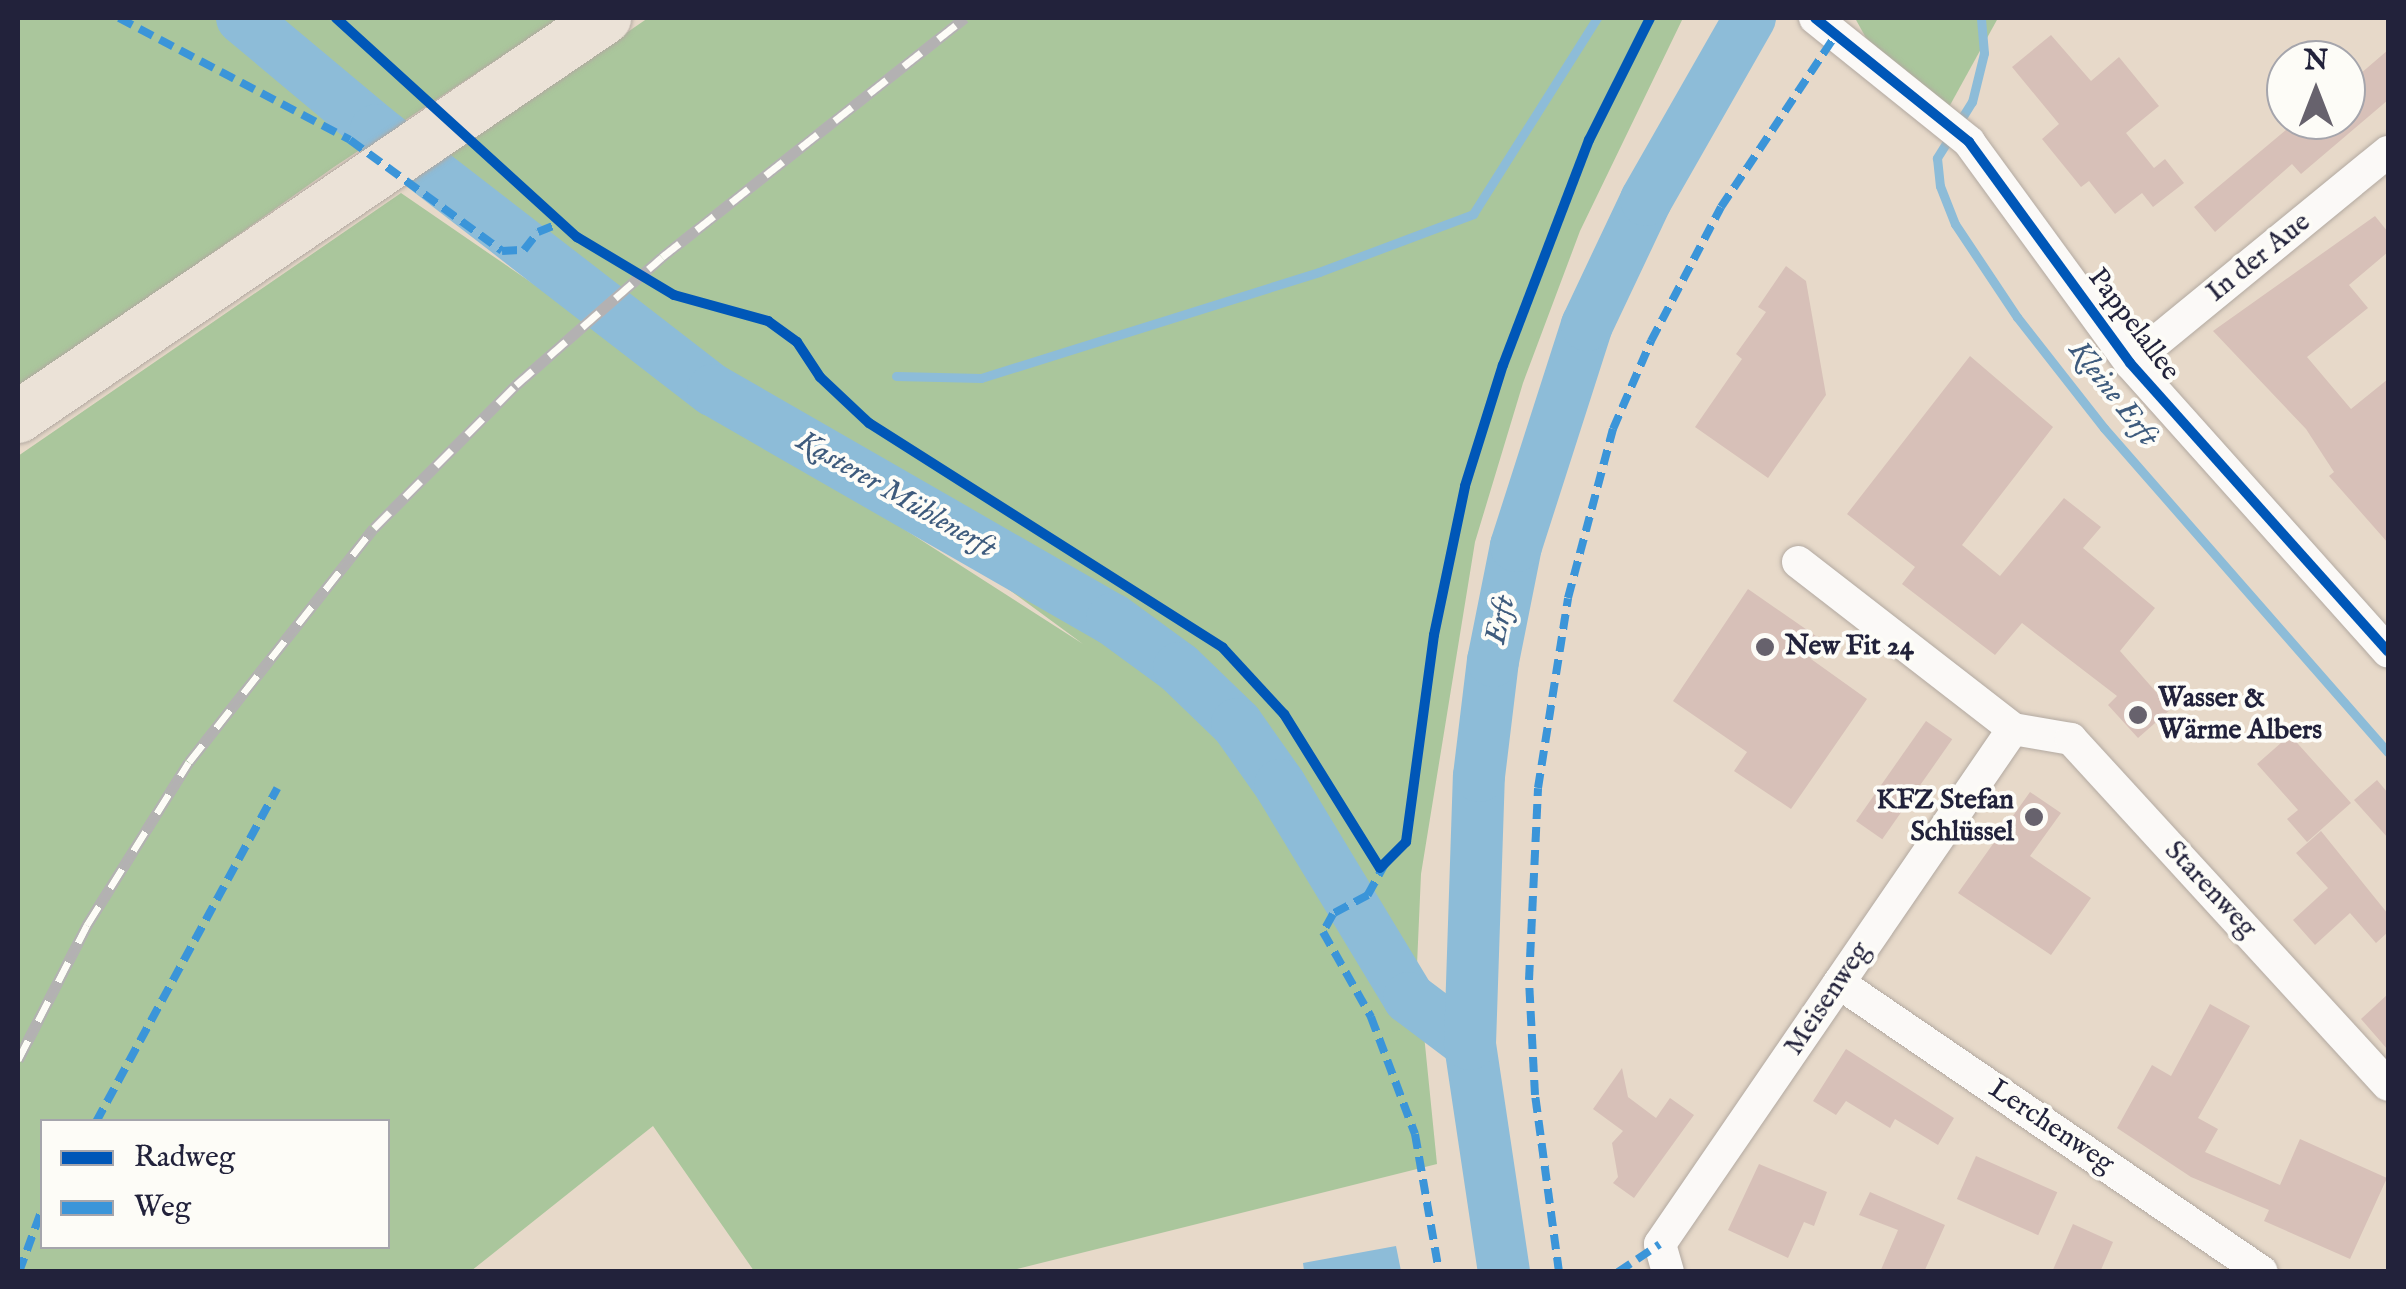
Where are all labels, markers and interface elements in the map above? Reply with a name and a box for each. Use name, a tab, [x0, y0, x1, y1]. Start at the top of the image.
north arrow	[2266, 40, 2366, 140]
text: N	[2304, 44, 2328, 79]
street label: In der Aue	[2200, 206, 2318, 310]
street label: Pappelallee	[2080, 262, 2186, 388]
water label: Kleine Erft	[2060, 334, 2166, 454]
water label: Kasterer Mühlenerft	[790, 423, 1002, 567]
water label: Erft	[1478, 592, 1524, 648]
place label: New Fit 24	[1785, 630, 1914, 664]
marker: New Fit 24	[1754, 636, 1776, 658]
place label: Wasser & Wärme Albers	[2158, 682, 2322, 748]
marker: Wasser & Wärme Albers	[2127, 704, 2149, 726]
place label: KFZ Stefan Schlüssel	[1876, 784, 2014, 850]
marker: KFZ Stefan Schlüssel	[2023, 806, 2045, 828]
street label: Starenweg	[2157, 835, 2263, 945]
street label: Meisenweg	[1778, 936, 1878, 1062]
street label: Lerchenweg	[1982, 1073, 2120, 1181]
legend	[40, 1119, 390, 1249]
text: Radweg	[134, 1139, 235, 1177]
text: Weg	[134, 1189, 191, 1227]

